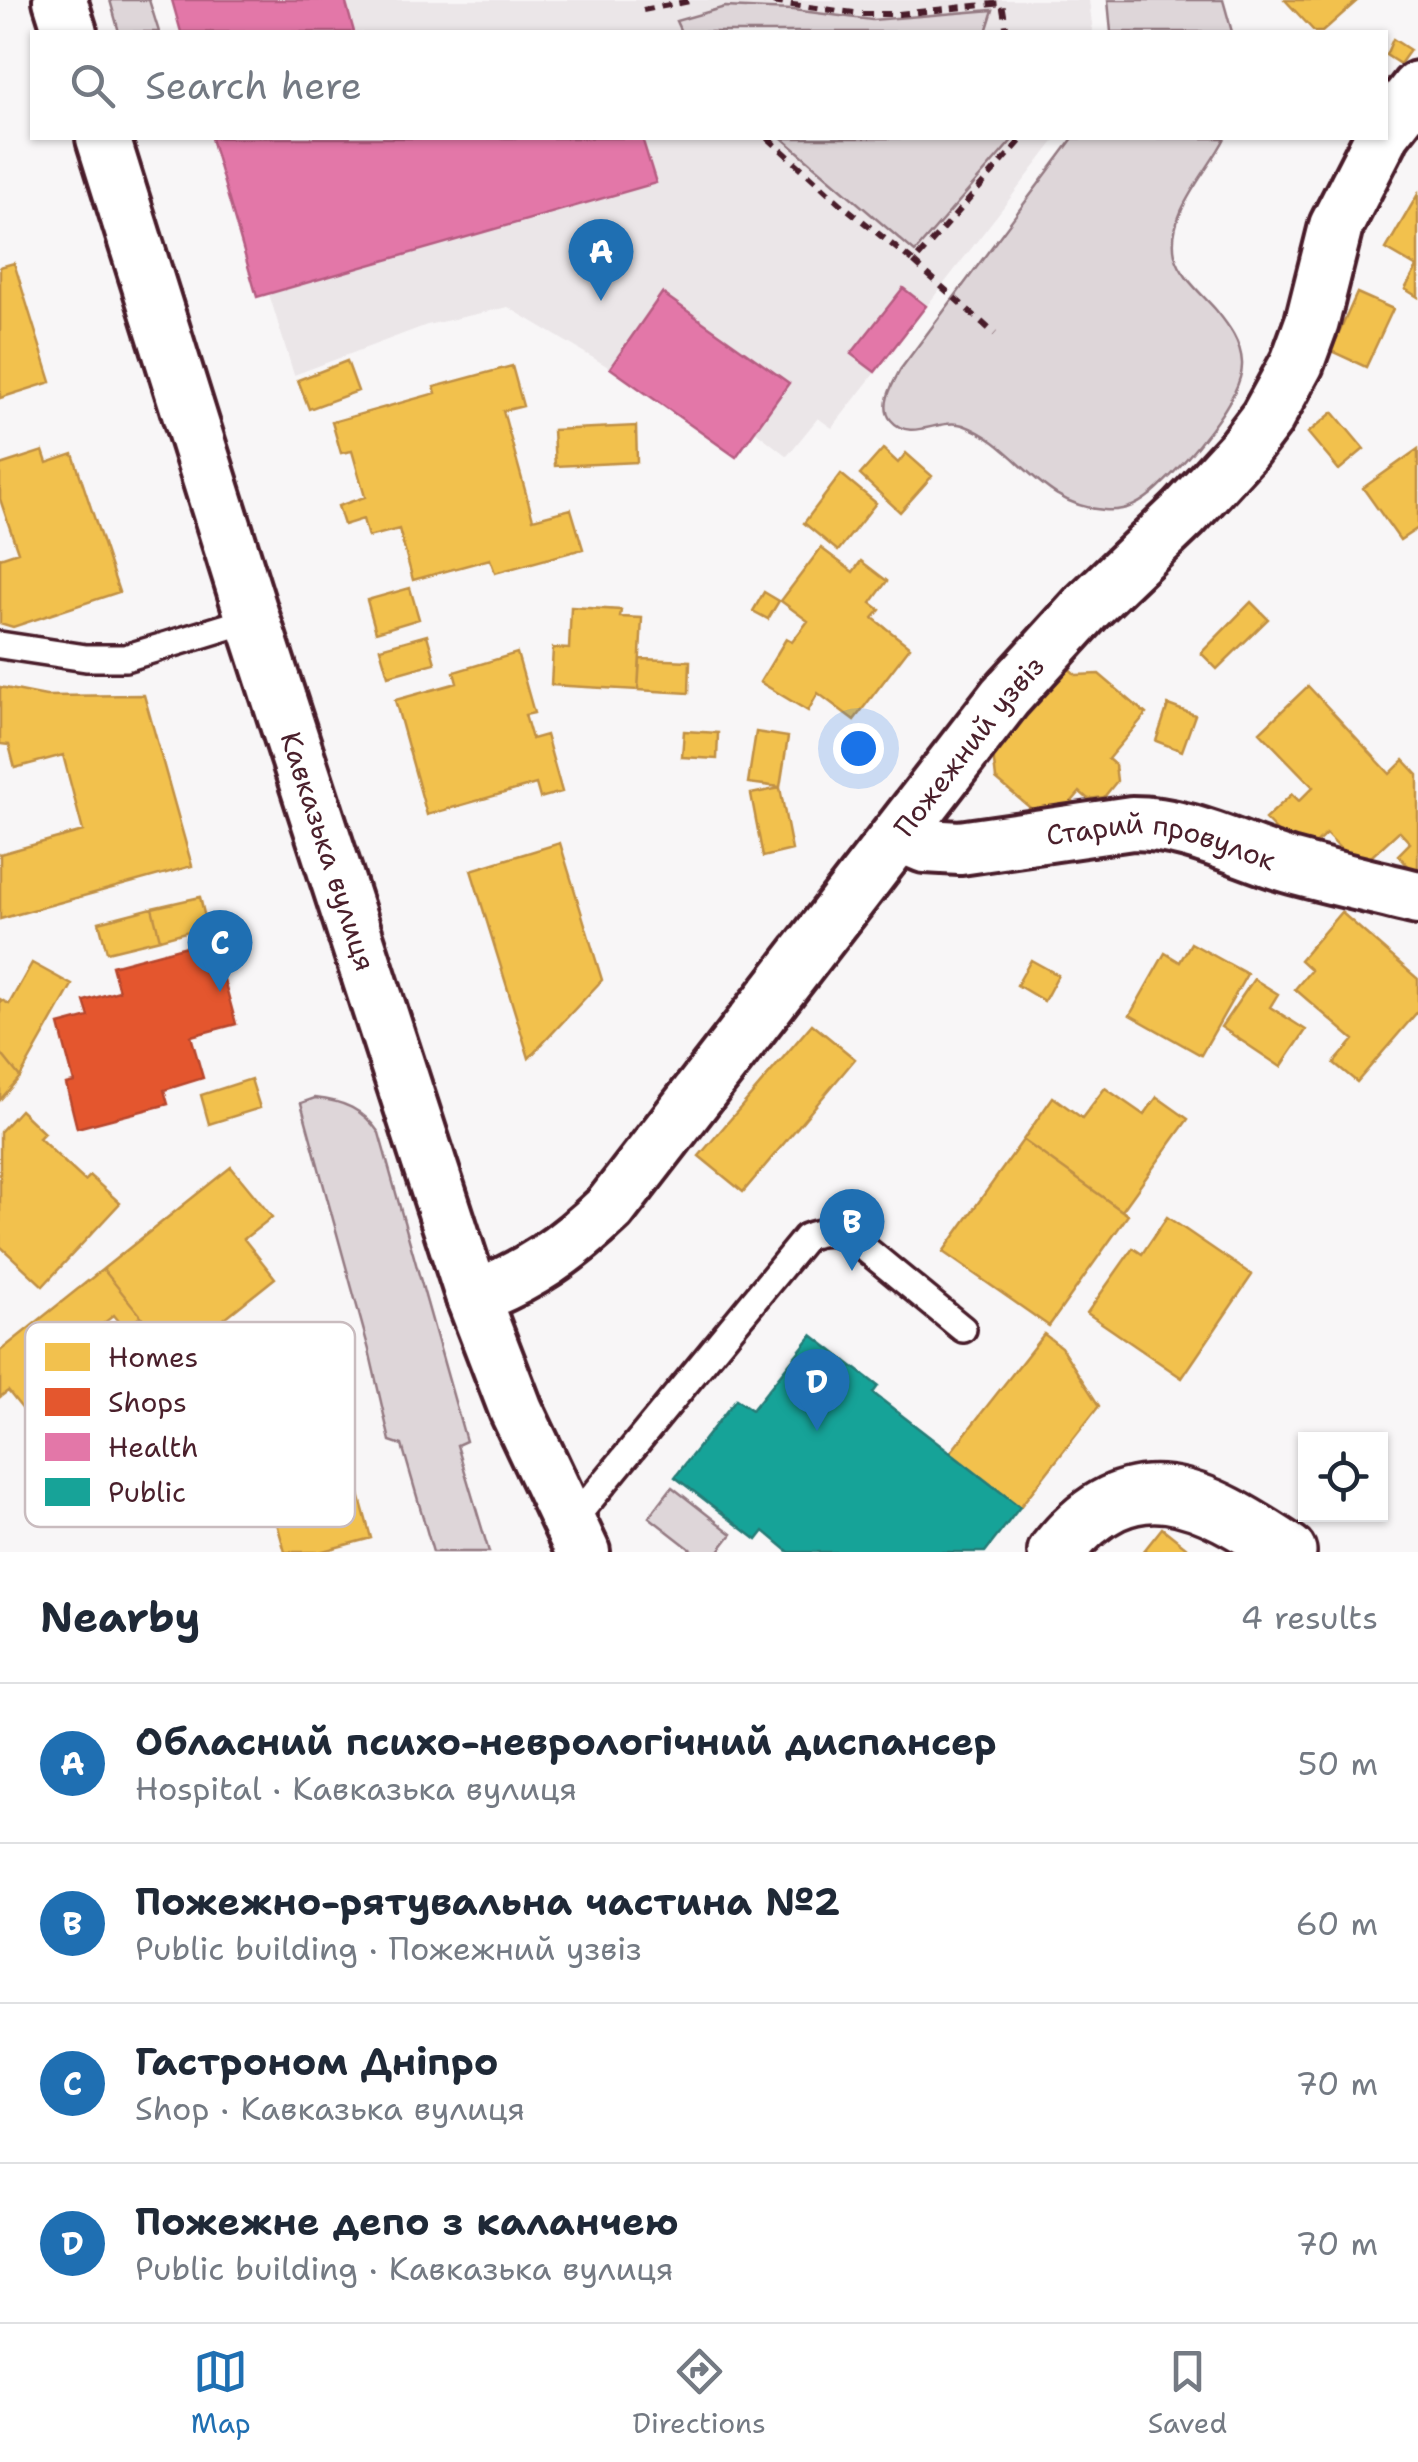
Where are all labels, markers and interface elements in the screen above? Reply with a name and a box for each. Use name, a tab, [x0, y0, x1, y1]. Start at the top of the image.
search box	[30, 30, 1388, 140]
icon: search	[65, 58, 120, 113]
text: Search here	[145, 60, 362, 111]
pin: A	[568, 218, 634, 301]
street label: Пожежний узвіз	[885, 647, 1053, 844]
your location	[833, 723, 884, 774]
street label: Кавказька вулиця	[272, 727, 385, 976]
street label: Старий провулок	[1044, 804, 1281, 879]
pin: C	[188, 910, 252, 992]
pin: B	[820, 1188, 884, 1271]
legend	[25, 1322, 355, 1527]
text: Homes	[108, 1338, 198, 1376]
pin: D	[784, 1348, 850, 1431]
text: Shops	[108, 1383, 187, 1421]
text: Health	[108, 1428, 199, 1466]
map controls	[1298, 1432, 1388, 1522]
button: locate	[1298, 1432, 1388, 1522]
text: Public	[108, 1473, 186, 1511]
text: Nearby	[40, 1589, 200, 1645]
text: 4 results	[1241, 1596, 1378, 1639]
text: Обласний психо-неврологічний диспансер	[135, 1716, 997, 1767]
text: A	[60, 1742, 85, 1785]
text: 50 m	[1298, 1742, 1378, 1785]
text: Hospital · Кавказька вулиця	[135, 1767, 577, 1810]
text: Пожежно-рятувальна частина №2	[135, 1876, 840, 1927]
text: B	[63, 1902, 82, 1945]
text: 60 m	[1296, 1902, 1378, 1945]
text: Public building · Пожежний узвіз	[135, 1927, 642, 1970]
text: Гастроном Дніпро	[135, 2036, 499, 2087]
text: C	[63, 2062, 82, 2105]
text: 70 m	[1295, 2062, 1378, 2105]
text: Shop · Кавказька вулиця	[135, 2087, 525, 2130]
text: Пожежне депо з каланчею	[135, 2196, 679, 2247]
text: D	[61, 2222, 84, 2265]
text: 70 m	[1295, 2222, 1378, 2265]
text: Public building · Кавказька вулиця	[135, 2247, 674, 2290]
tab: Map	[191, 2344, 251, 2442]
tab: Directions	[632, 2344, 766, 2442]
tab: Saved	[1148, 2344, 1227, 2442]

